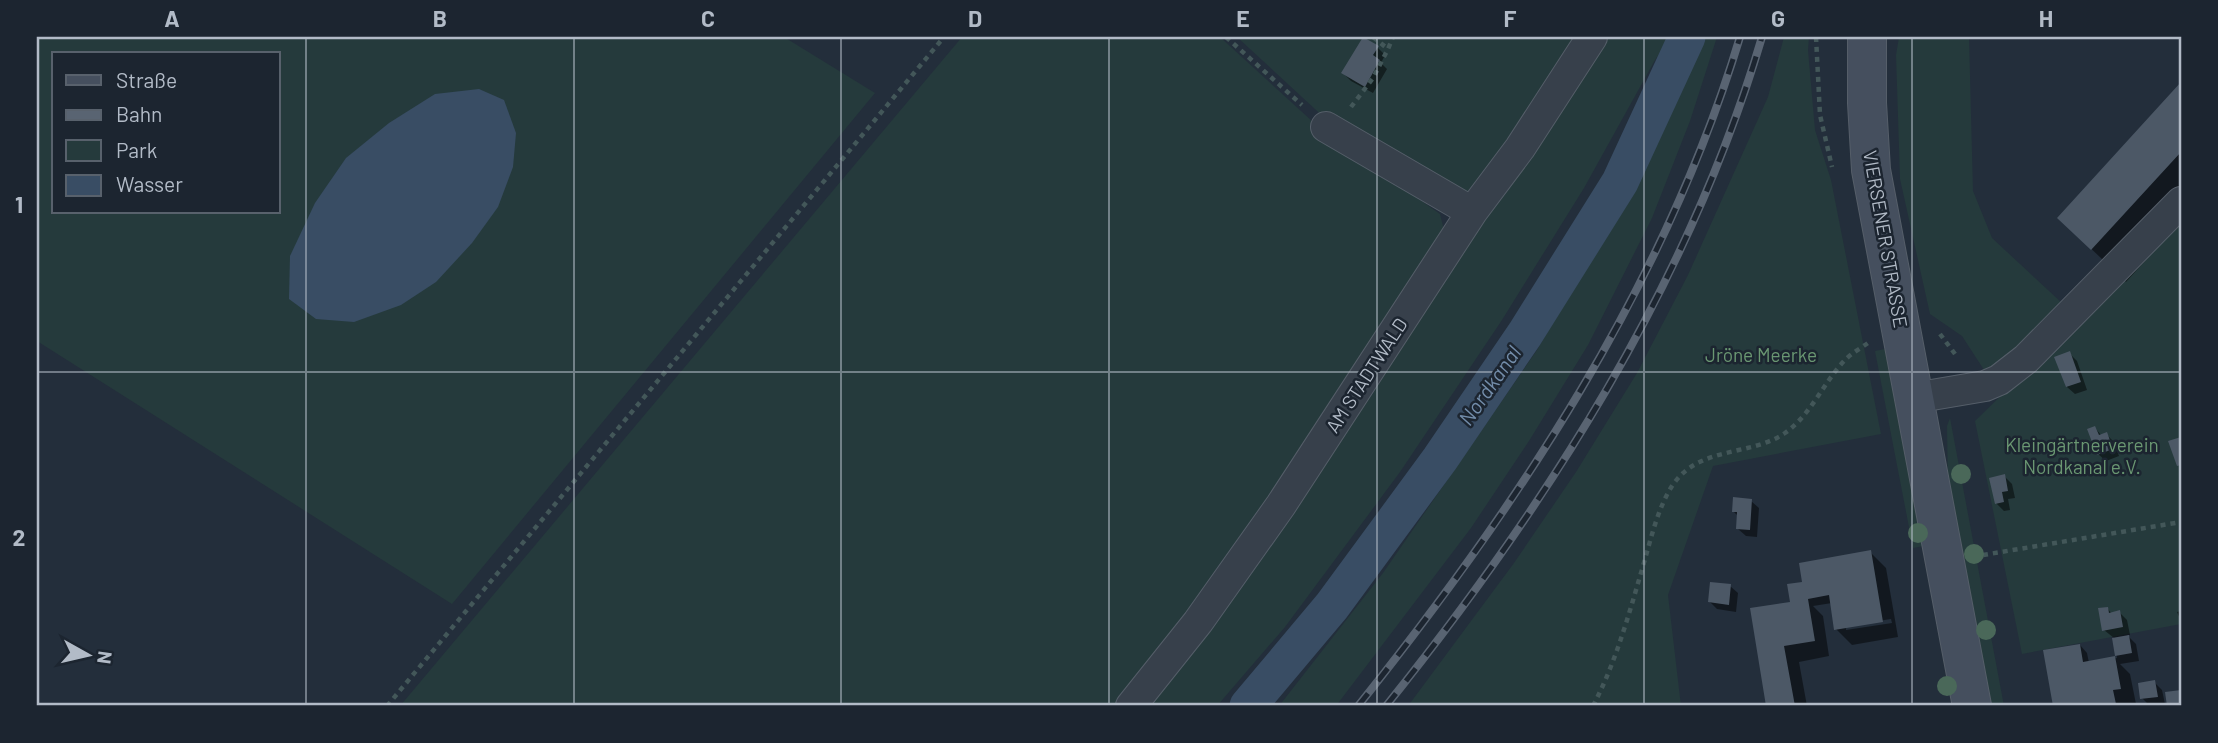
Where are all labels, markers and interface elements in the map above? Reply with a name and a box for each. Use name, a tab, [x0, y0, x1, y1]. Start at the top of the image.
text: A	[164, 4, 180, 32]
text: B	[433, 4, 447, 32]
text: C	[701, 4, 715, 32]
text: D	[968, 4, 982, 32]
text: E	[1236, 4, 1250, 32]
text: F	[1504, 4, 1517, 32]
text: G	[1771, 4, 1785, 32]
text: H	[2039, 4, 2053, 32]
legend	[52, 52, 280, 214]
text: Straße	[116, 67, 177, 92]
text: Bahn	[116, 101, 162, 126]
text: Park	[116, 137, 157, 162]
street label: VIERSENER STRASSE	[1859, 149, 1913, 329]
text: Wasser	[116, 171, 183, 196]
text: 1	[15, 190, 23, 218]
street label: AM STADTWALD	[1320, 313, 1412, 437]
water label: Nordkanal	[1453, 340, 1526, 429]
park label: Jröne Meerke	[1705, 343, 1817, 366]
park label: Kleingärtnerverein Nordkanal e.V.	[2005, 433, 2159, 478]
text: 2	[13, 523, 25, 551]
north arrow	[52, 620, 122, 690]
text: N	[93, 650, 118, 665]

